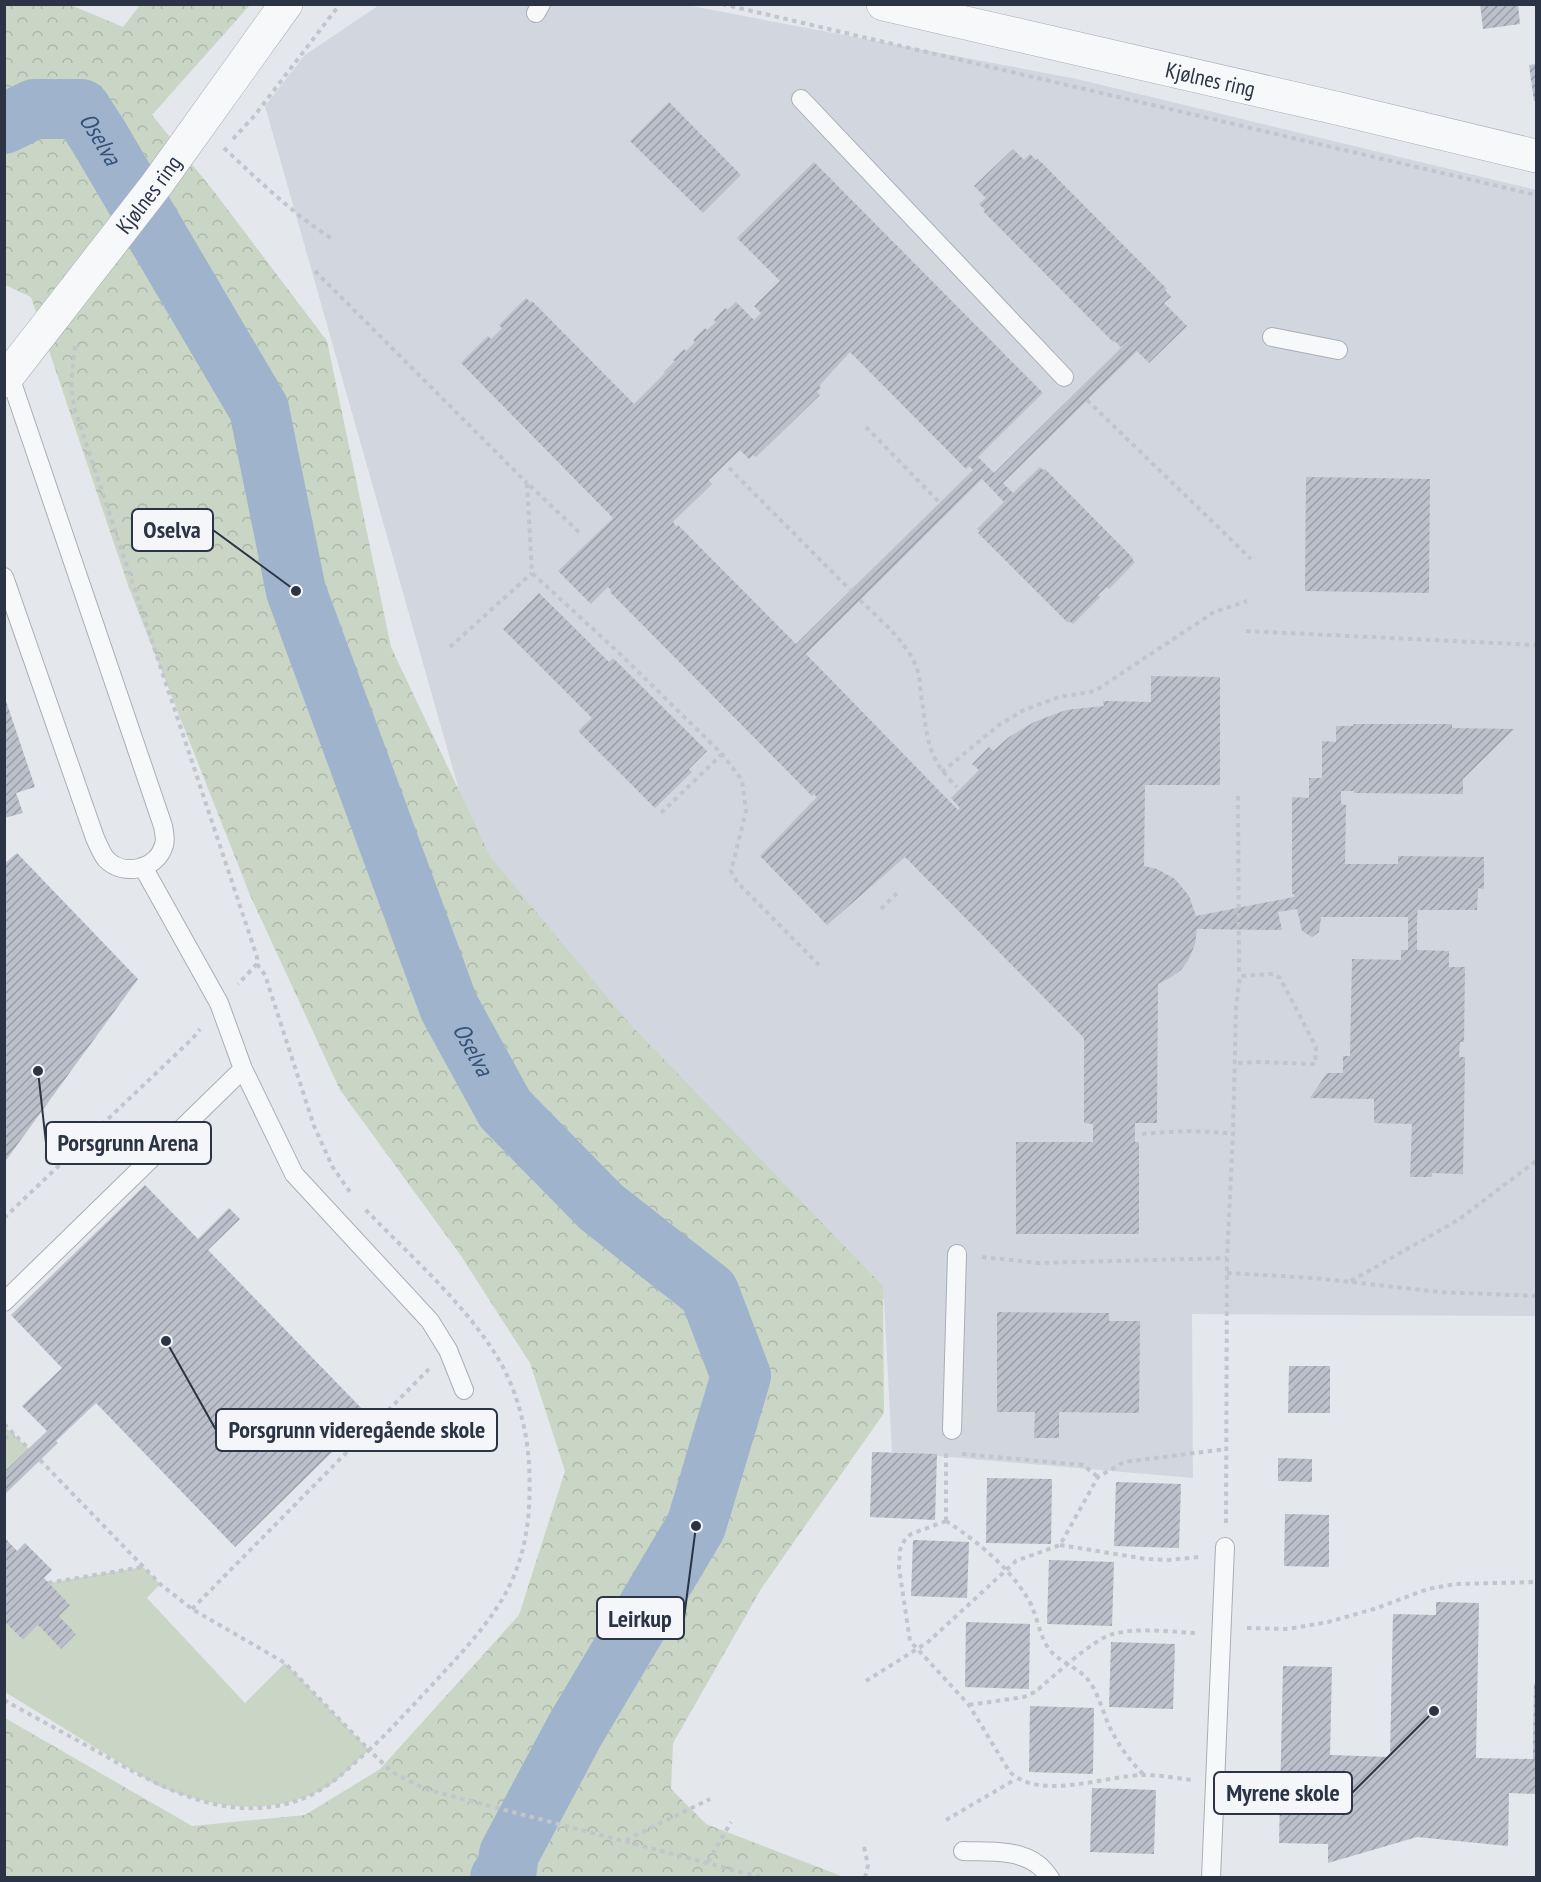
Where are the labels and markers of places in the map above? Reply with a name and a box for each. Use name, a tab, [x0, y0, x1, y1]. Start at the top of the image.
callout: Oselva	[132, 509, 213, 551]
callout: Porsgrunn Arena	[46, 1122, 211, 1164]
callout: Porsgrunn videregående skole	[216, 1409, 497, 1451]
callout: Leirkup	[597, 1597, 684, 1639]
callout: Myrene skole	[1214, 1772, 1352, 1814]

